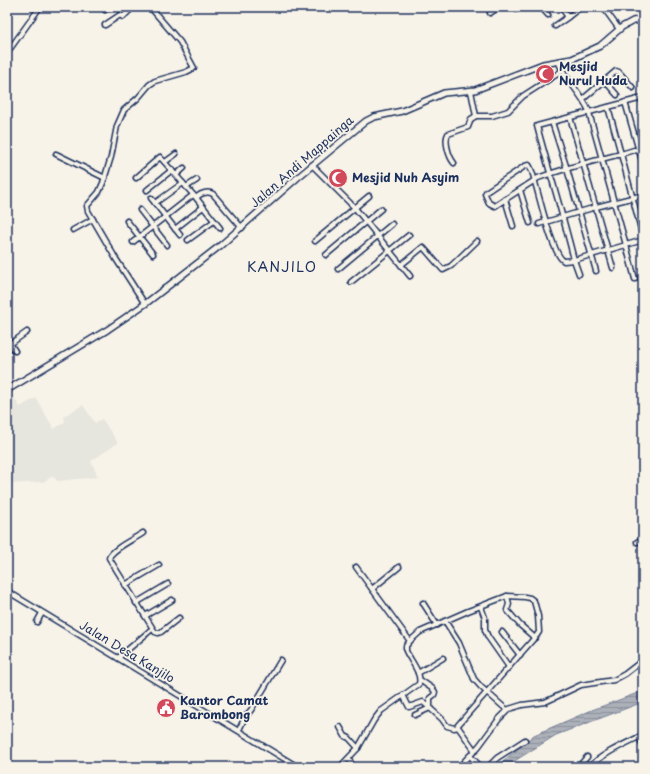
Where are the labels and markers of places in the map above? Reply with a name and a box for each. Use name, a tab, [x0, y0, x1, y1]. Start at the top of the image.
place label: Mesjid Nurul Huda	[559, 57, 629, 89]
mosque icon: Mesjid Nurul Huda	[534, 63, 556, 85]
mosque icon: Mesjid Nuh Asyim	[327, 167, 349, 189]
place label: Mesjid Nuh Asyim	[352, 168, 459, 186]
place label: Kantor Camat Barombong	[180, 691, 269, 723]
public building icon: Kantor Camat Barombong	[155, 697, 177, 719]

